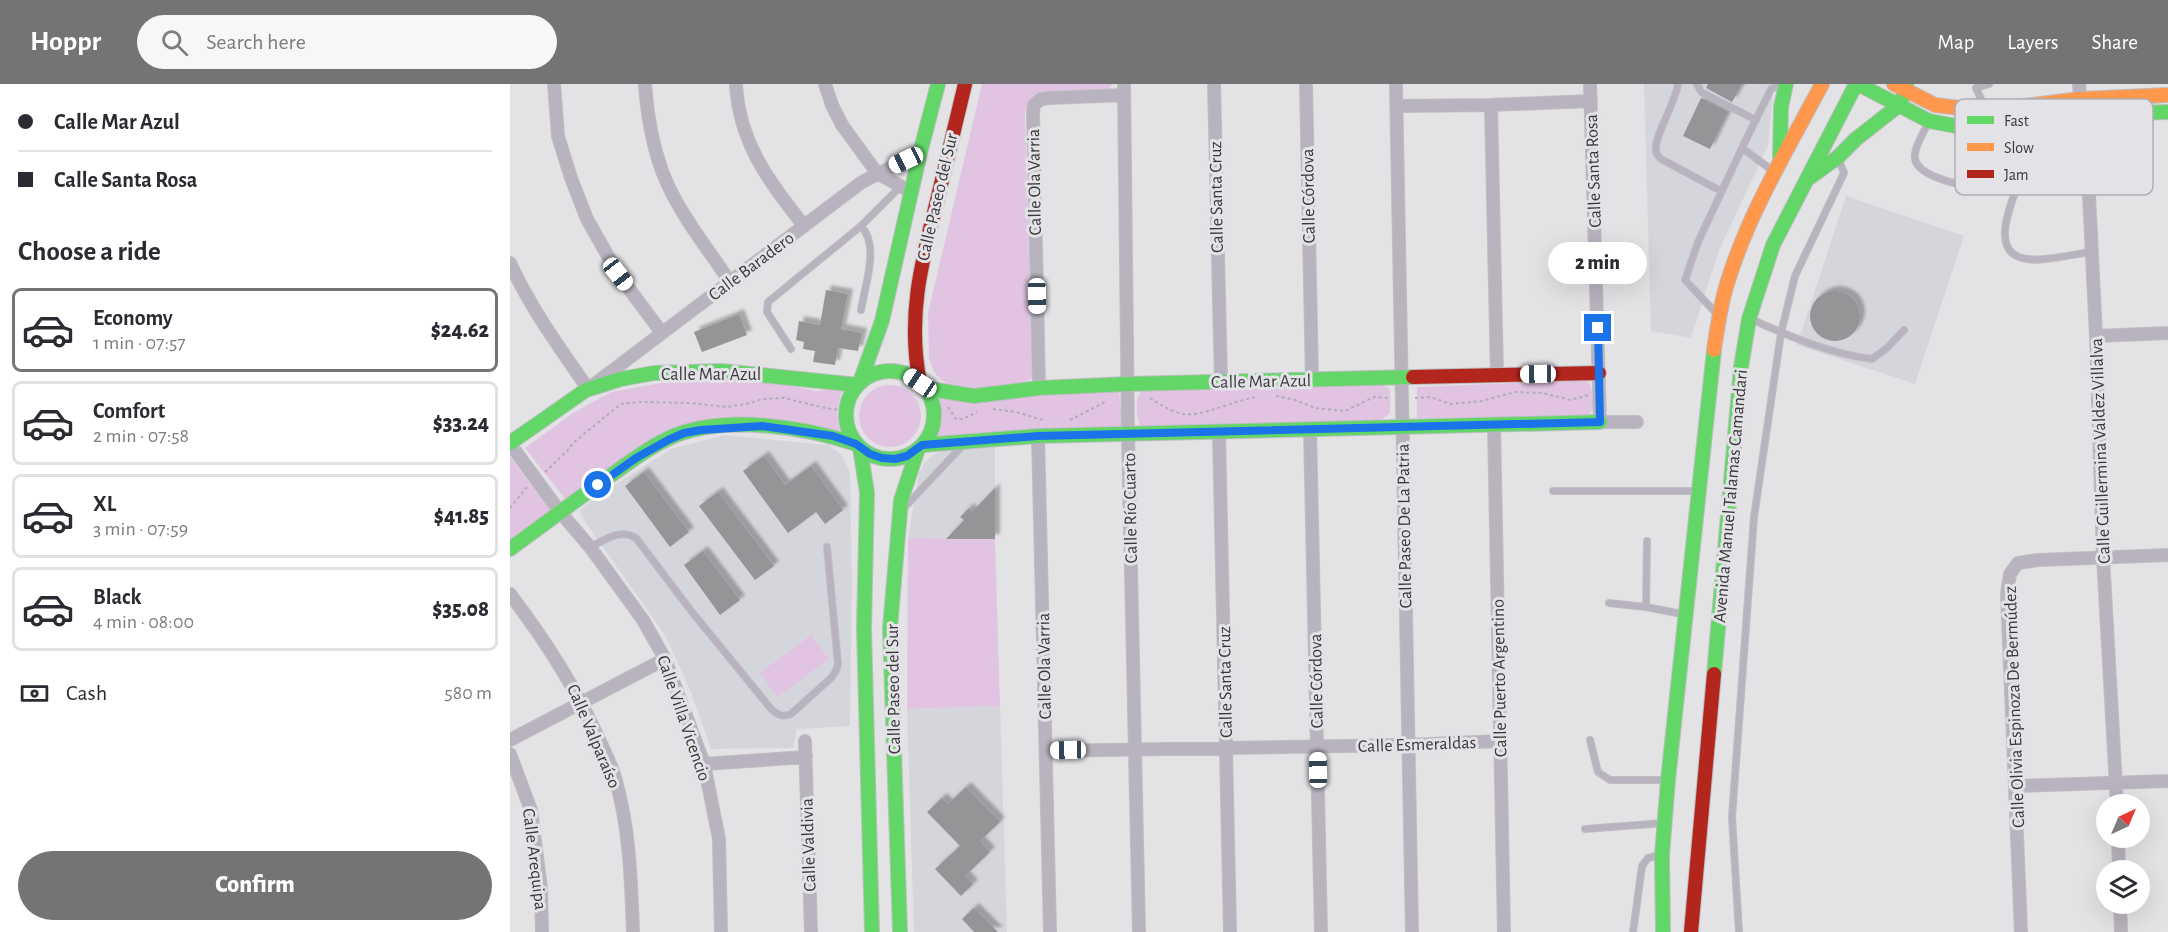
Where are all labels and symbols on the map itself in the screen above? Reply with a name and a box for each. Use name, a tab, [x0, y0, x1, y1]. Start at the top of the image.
legend	[1955, 99, 2153, 195]
text: Fast	[2004, 113, 2029, 129]
street label: Calle Santa Rosa	[1583, 114, 1605, 228]
street label: Calle Ola Varria	[1025, 129, 1045, 235]
street label: Calle Paseo del Sur	[915, 132, 961, 263]
text: Slow	[2004, 140, 2034, 156]
street label: Calle Santa Cruz	[1207, 141, 1227, 253]
car	[886, 144, 926, 176]
street label: Calle Córdova	[1299, 148, 1319, 244]
text: Jam	[2004, 167, 2029, 183]
street label: Calle Baradero	[706, 229, 798, 305]
callout: 2 min	[1548, 241, 1648, 283]
car	[600, 254, 636, 294]
car	[1028, 278, 1046, 314]
route end	[1584, 314, 1611, 341]
street label: Calle Guillermina Valdez Villalva	[2088, 338, 2114, 564]
car	[900, 365, 940, 401]
car	[1520, 365, 1556, 383]
street label: Calle Mar Azul	[661, 366, 761, 384]
street label: Avenida Manuel Talamas Camandari	[1711, 369, 1751, 623]
street label: Calle Mar Azul	[1211, 372, 1311, 392]
street label: Calle Paseo De La Patria	[1395, 443, 1415, 609]
street label: Calle Río Cuarto	[1121, 452, 1141, 563]
route start	[584, 471, 611, 498]
street label: Calle Olivia Espinoza De Bermúdez	[2002, 586, 2028, 828]
street label: Calle Puerto Argentino	[1490, 599, 1510, 757]
street label: Calle Ola Varria	[1035, 613, 1055, 719]
street label: Calle Paseo del Sur	[884, 624, 904, 754]
street label: Calle Santa Cruz	[1216, 626, 1236, 738]
street label: Calle Córdova	[1307, 633, 1327, 729]
street label: Calle Villa Vicencio	[653, 653, 713, 784]
street label: Calle Valparaíso	[563, 682, 623, 791]
street label: Calle Esmeraldas	[1357, 734, 1477, 756]
car	[1050, 741, 1086, 759]
car	[1309, 752, 1327, 788]
north arrow	[2096, 794, 2150, 848]
street label: Calle Valdivia	[798, 798, 820, 892]
street label: Calle Arequipa	[519, 807, 549, 911]

